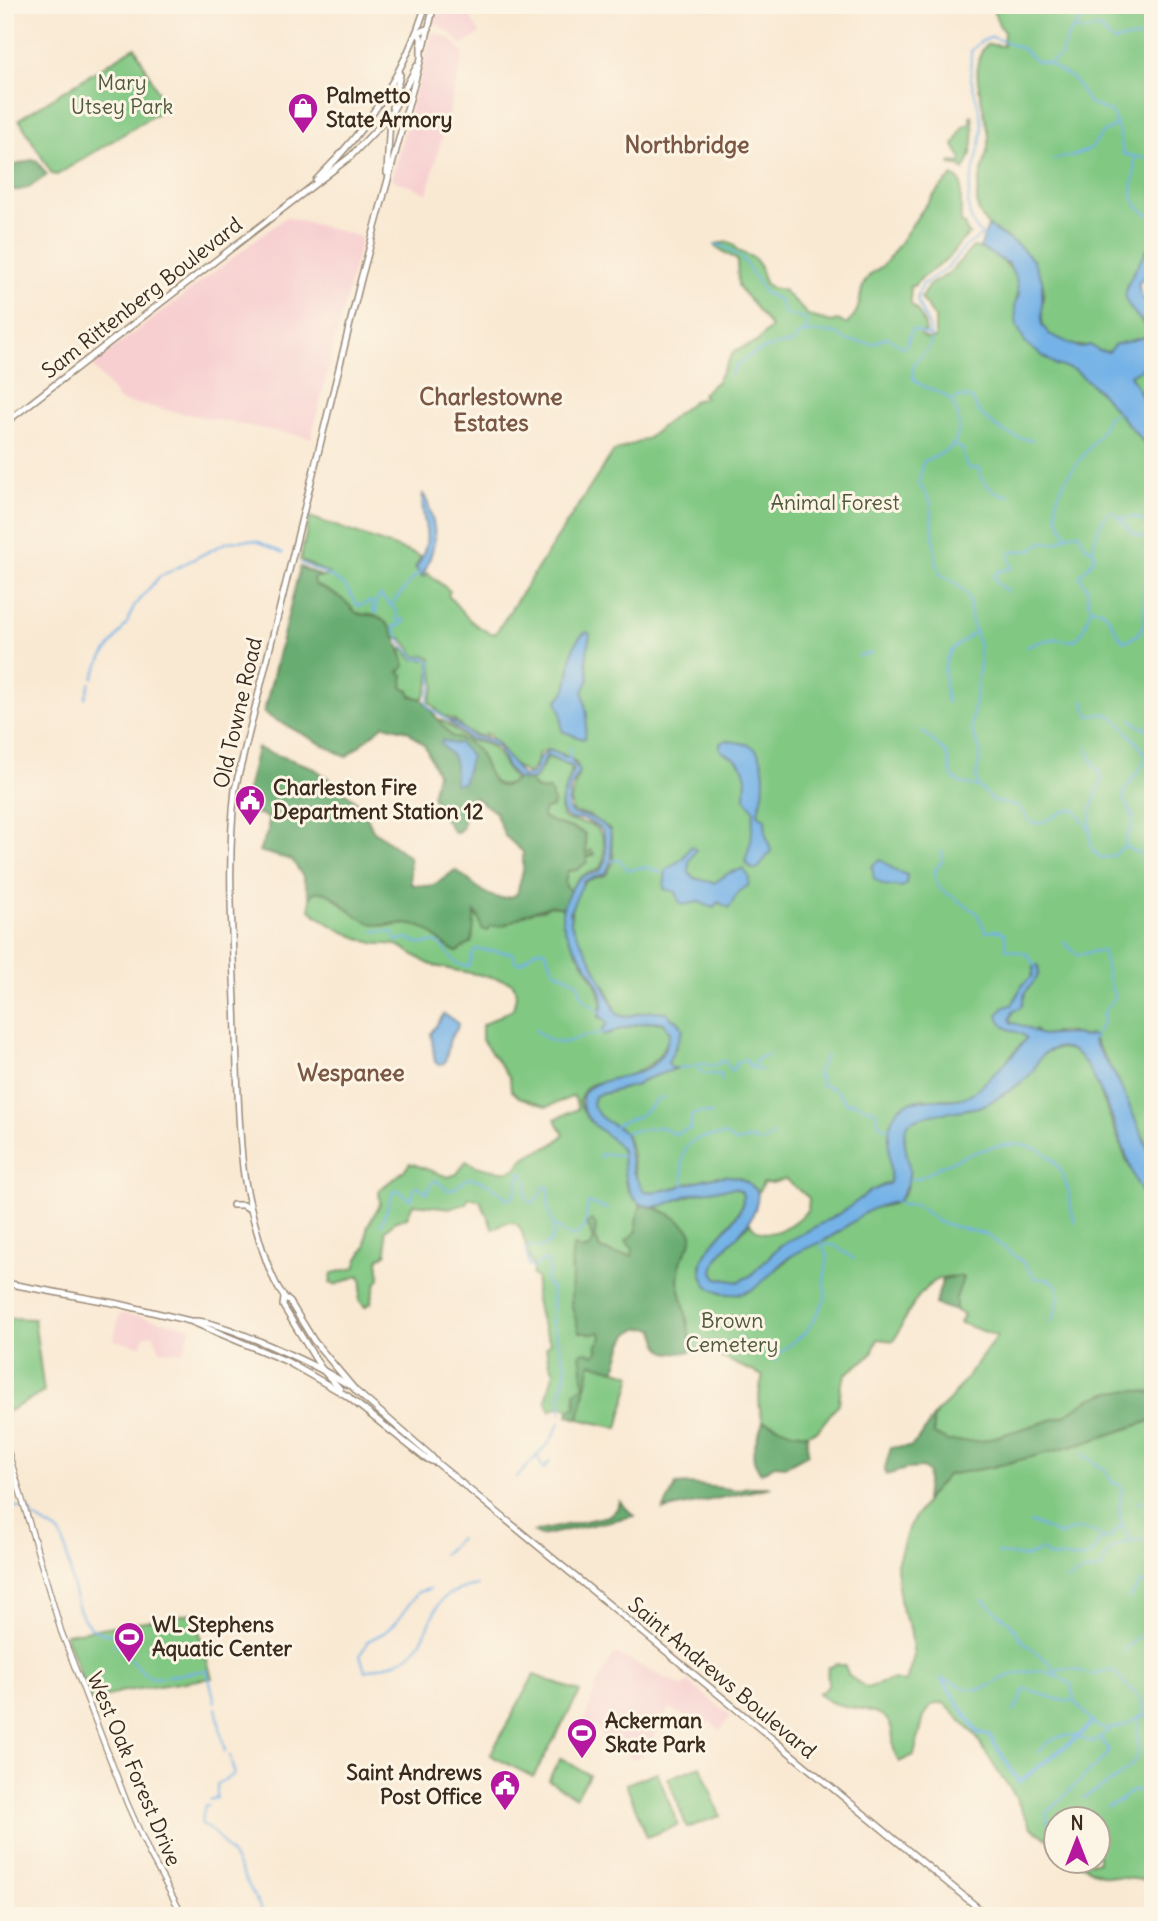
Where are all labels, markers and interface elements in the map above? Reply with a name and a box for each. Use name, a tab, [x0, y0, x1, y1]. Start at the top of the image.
park label: Mary Utsey Park	[71, 69, 173, 120]
place label: Palmetto State Armory	[326, 82, 452, 133]
shop icon: Palmetto State Armory	[286, 91, 320, 135]
district label: Northbridge	[624, 130, 750, 159]
street label: Sam Rittenberg Boulevard	[36, 211, 247, 384]
district label: Charlestowne Estates	[419, 382, 563, 437]
park label: Animal Forest	[770, 489, 900, 516]
street label: Old Towne Road	[207, 635, 268, 791]
place label: Charleston Fire Department Station 12	[273, 774, 484, 825]
public building icon: Charleston Fire Department Station 12	[233, 783, 267, 827]
district label: Wespanee	[297, 1058, 405, 1087]
park label: Brown Cemetery	[686, 1307, 779, 1358]
street label: Saint Andrews Boulevard	[623, 1591, 822, 1764]
place label: WL Stephens Aquatic Center	[152, 1611, 292, 1662]
sports icon: WL Stephens Aquatic Center	[112, 1620, 146, 1664]
street label: West Oak Forest Drive	[81, 1668, 188, 1870]
place label: Ackerman Skate Park	[605, 1707, 706, 1758]
sports icon: Ackerman Skate Park	[565, 1716, 599, 1760]
place label: Saint Andrews Post Office	[346, 1759, 482, 1810]
public building icon: Saint Andrews Post Office	[488, 1768, 522, 1812]
north arrow	[1042, 1806, 1112, 1876]
text: N	[1070, 1811, 1084, 1835]

